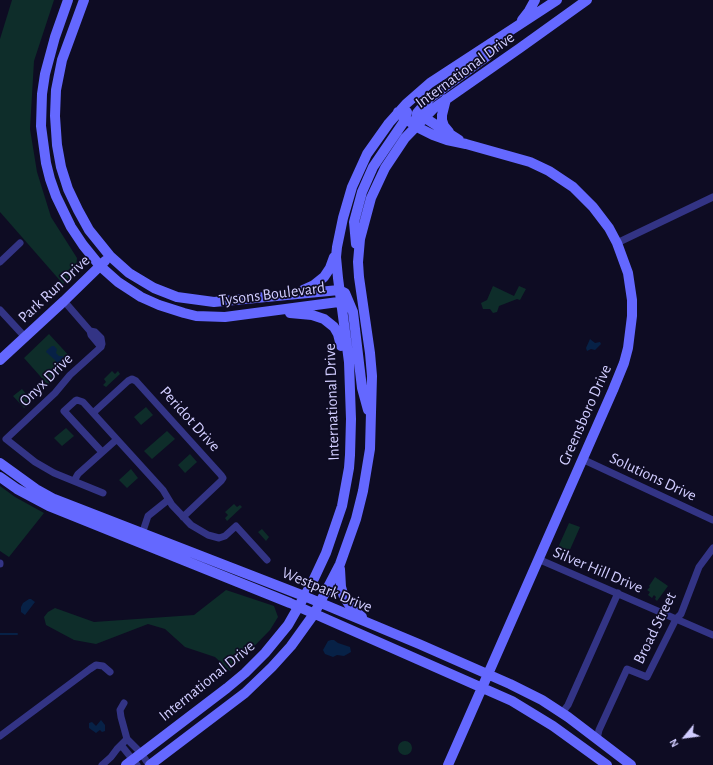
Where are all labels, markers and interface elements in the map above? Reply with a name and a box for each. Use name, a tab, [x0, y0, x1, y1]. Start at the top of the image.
street label: International Drive	[412, 28, 518, 112]
street label: Park Run Drive	[14, 251, 94, 327]
street label: Tysons Boulevard	[218, 278, 326, 310]
street label: International Drive	[320, 343, 344, 461]
street label: Onyx Drive	[15, 349, 77, 411]
street label: Greensboro Drive	[554, 362, 616, 468]
street label: Peridot Drive	[156, 382, 224, 456]
street label: Solutions Drive	[606, 448, 700, 506]
street label: Silver Hill Drive	[550, 542, 646, 598]
street label: Westpark Drive	[279, 563, 375, 617]
street label: Broad Street	[629, 589, 681, 667]
street label: International Drive	[155, 637, 259, 725]
north arrow	[665, 717, 705, 757]
text: N	[667, 737, 681, 749]

